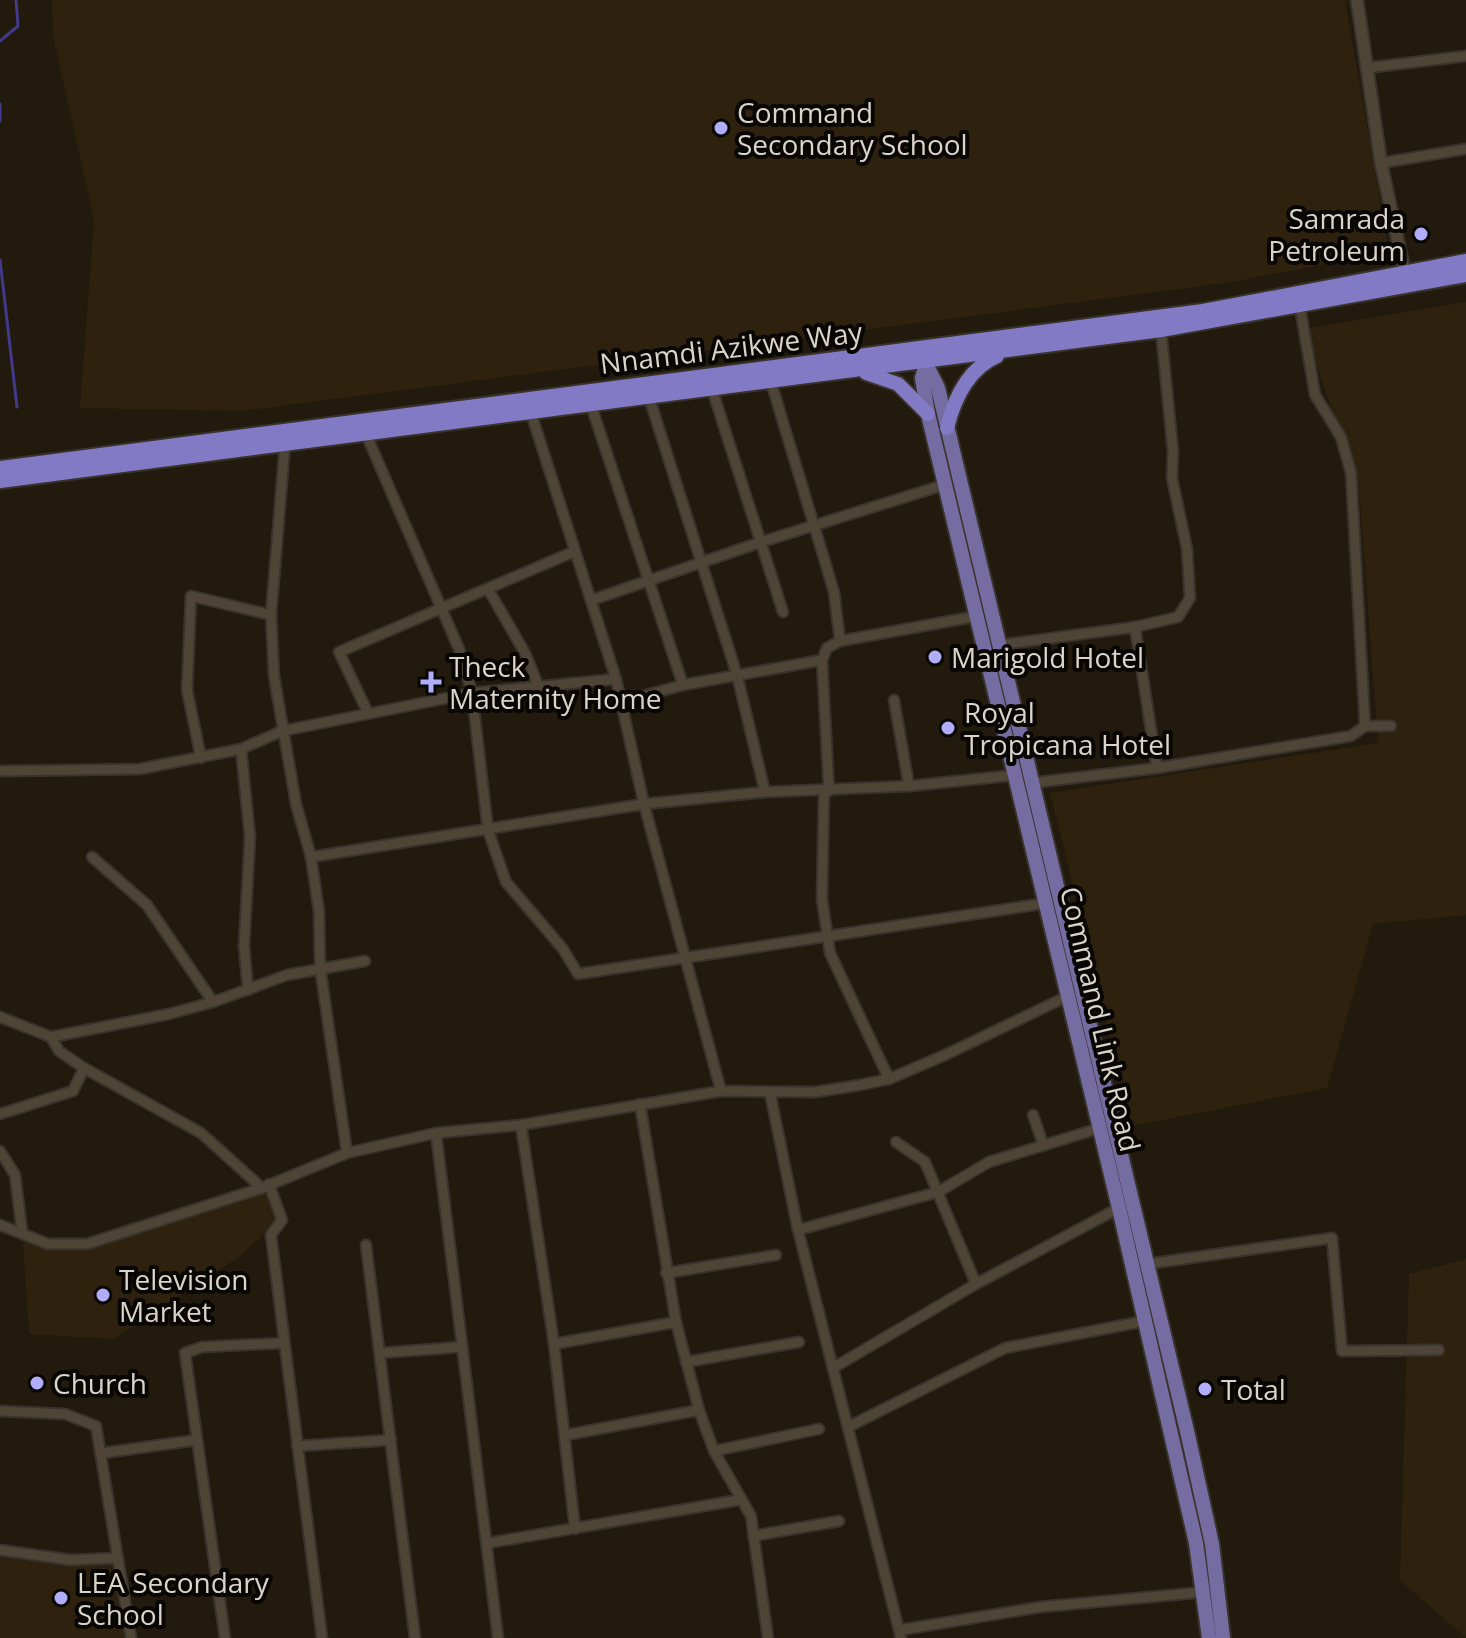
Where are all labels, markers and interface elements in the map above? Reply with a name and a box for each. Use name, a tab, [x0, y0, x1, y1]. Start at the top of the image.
place label: Command Secondary School	[737, 93, 968, 163]
marker: Command Secondary School	[712, 119, 730, 137]
place label: Samrada Petroleum	[1268, 199, 1405, 269]
marker: Samrada Petroleum	[1412, 225, 1430, 243]
street label: Nnamdi Azikwe Way	[598, 312, 865, 382]
place label: Marigold Hotel	[951, 638, 1144, 676]
place label: Theck Maternity Home	[449, 647, 662, 717]
marker: Marigold Hotel	[926, 648, 944, 666]
marker: Theck Maternity Home	[420, 671, 442, 693]
place label: Royal Tropicana Hotel	[964, 693, 1171, 763]
marker: Royal Tropicana Hotel	[939, 719, 957, 737]
street label: Command Link Road	[1052, 883, 1150, 1155]
place label: Television Market	[119, 1260, 248, 1330]
marker: Television Market	[94, 1286, 112, 1304]
place label: Church	[53, 1364, 147, 1402]
place label: Total	[1221, 1370, 1286, 1408]
marker: Church	[28, 1374, 46, 1392]
marker: Total	[1196, 1380, 1214, 1398]
place label: LEA Secondary School	[77, 1563, 270, 1633]
marker: LEA Secondary School	[52, 1589, 70, 1607]

